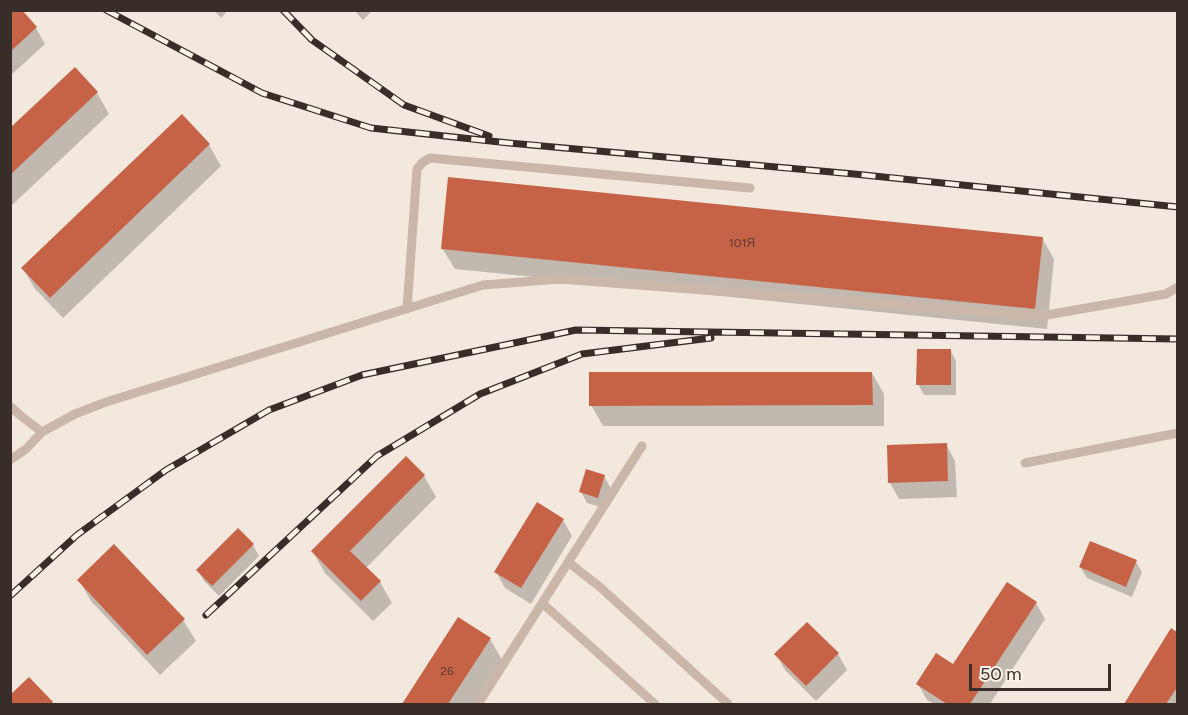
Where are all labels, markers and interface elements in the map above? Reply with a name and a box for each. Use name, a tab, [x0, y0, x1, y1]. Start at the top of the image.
house number: 101Я	[729, 236, 755, 250]
scale bar	[972, 652, 1114, 690]
text: 50 m	[980, 663, 1022, 685]
house number: 26	[440, 664, 454, 678]

